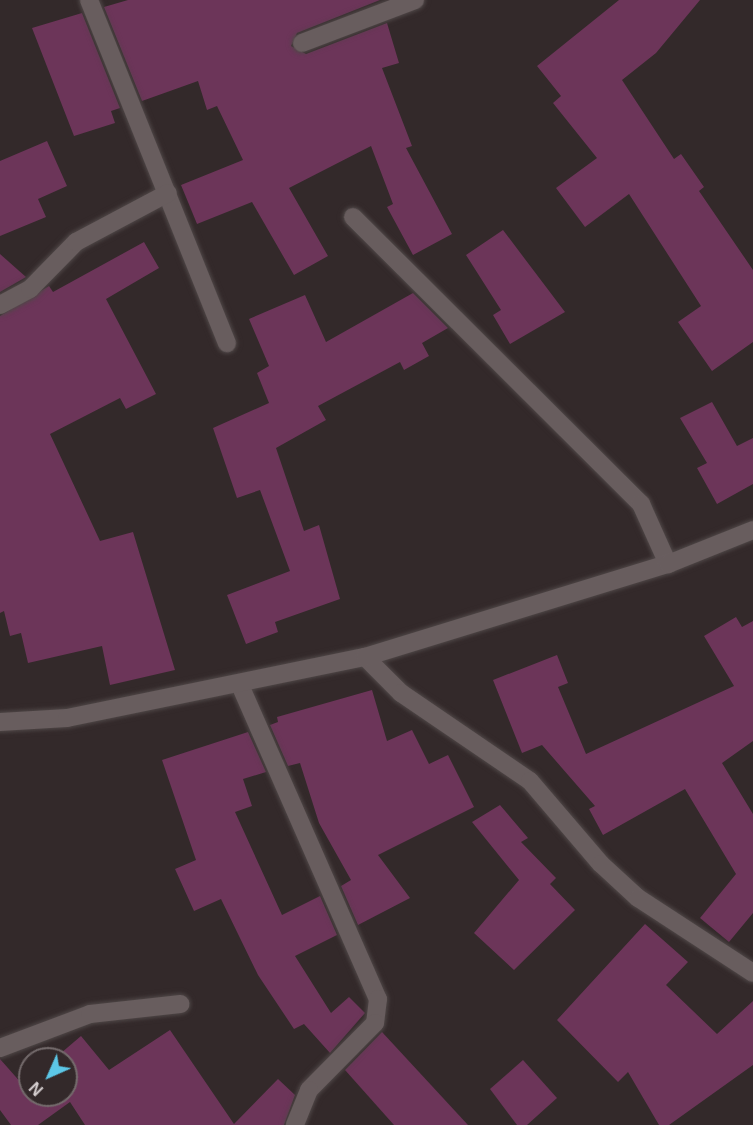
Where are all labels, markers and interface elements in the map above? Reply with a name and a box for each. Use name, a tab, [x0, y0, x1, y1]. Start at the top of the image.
north arrow	[18, 1047, 78, 1107]
text: N	[26, 1079, 46, 1099]

